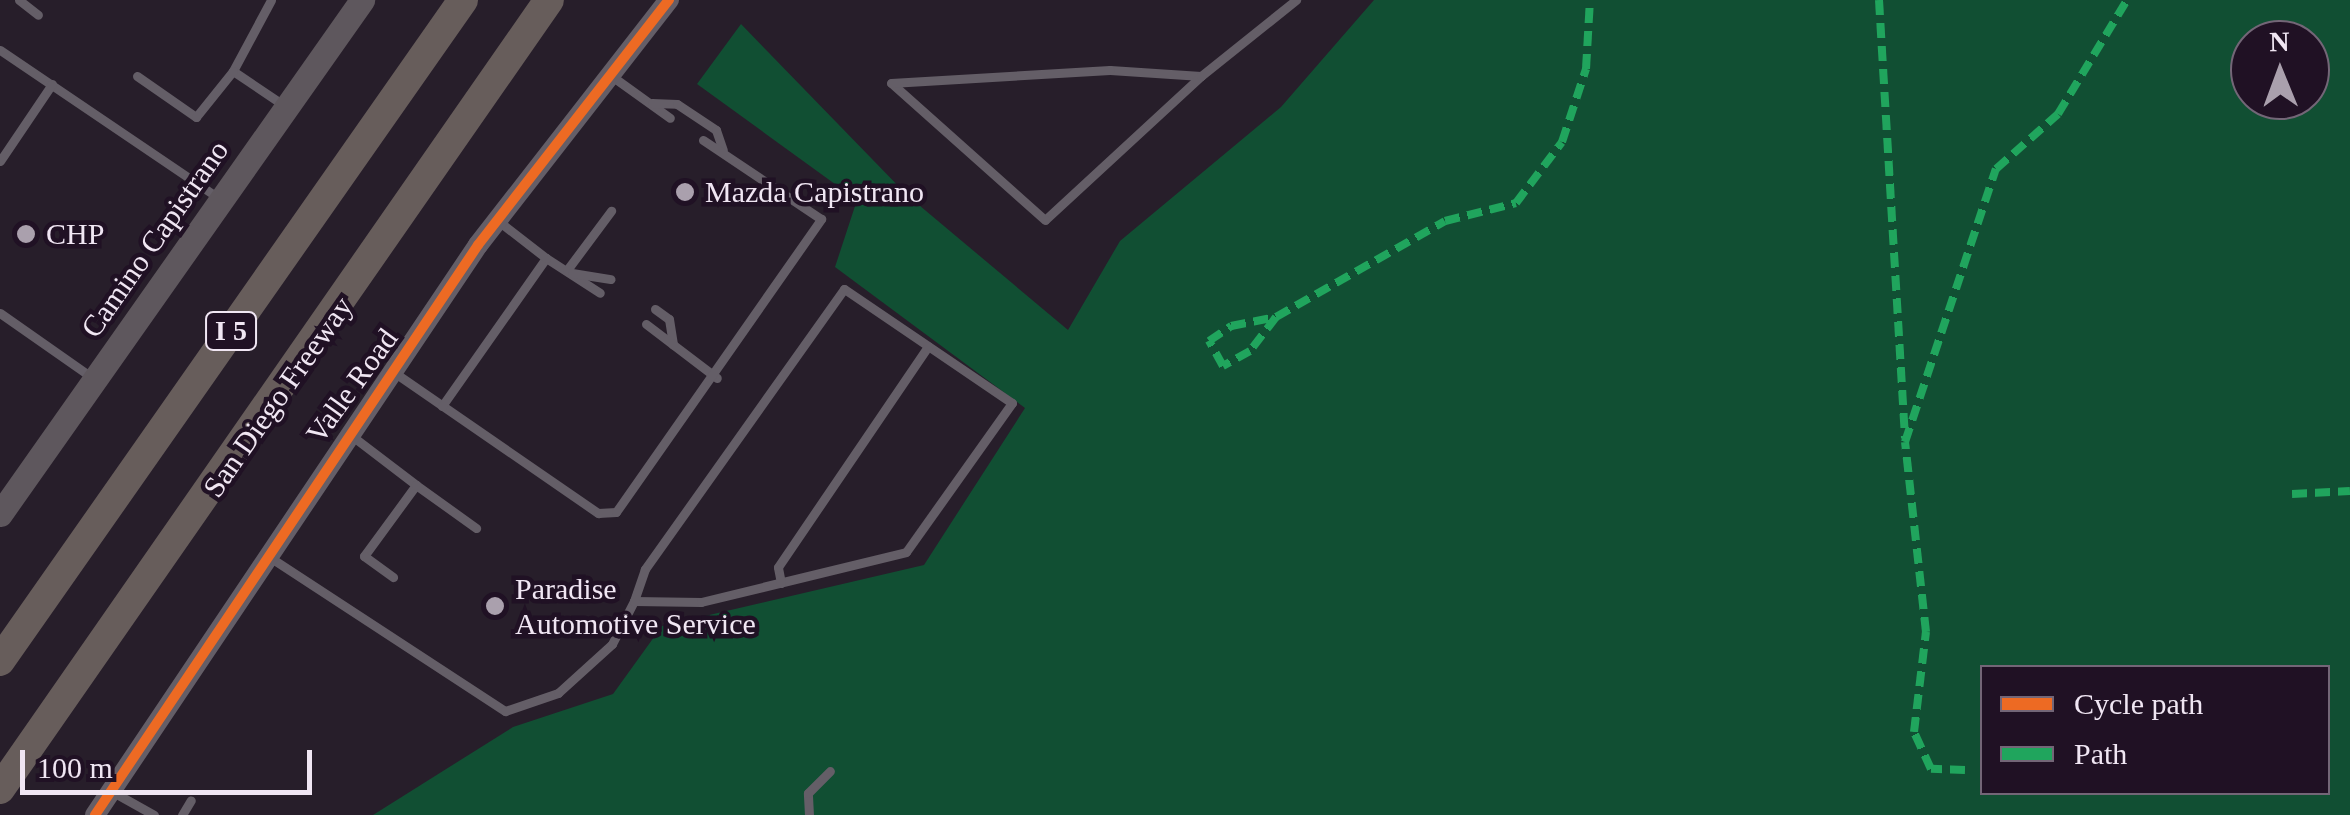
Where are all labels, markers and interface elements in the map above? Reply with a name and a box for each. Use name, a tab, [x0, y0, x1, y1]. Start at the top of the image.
north arrow	[2230, 20, 2330, 120]
text: N	[2269, 26, 2290, 57]
street label: Camino Capistrano	[74, 133, 236, 345]
place label: Mazda Capistrano	[705, 174, 924, 210]
marker: Mazda Capistrano	[674, 181, 696, 203]
place label: CHP	[46, 216, 104, 252]
marker: CHP	[15, 223, 37, 245]
street label: San Diego Freeway	[195, 290, 361, 504]
road number: I 5	[204, 308, 258, 354]
street label: Valle Road	[299, 322, 405, 450]
place label: Paradise Automotive Service	[515, 571, 756, 642]
marker: Paradise Automotive Service	[484, 595, 506, 617]
legend	[1980, 665, 2330, 795]
text: Cycle path	[2074, 687, 2203, 720]
scale bar	[25, 730, 318, 792]
text: Path	[2074, 737, 2127, 770]
text: 100 m	[37, 751, 113, 784]

